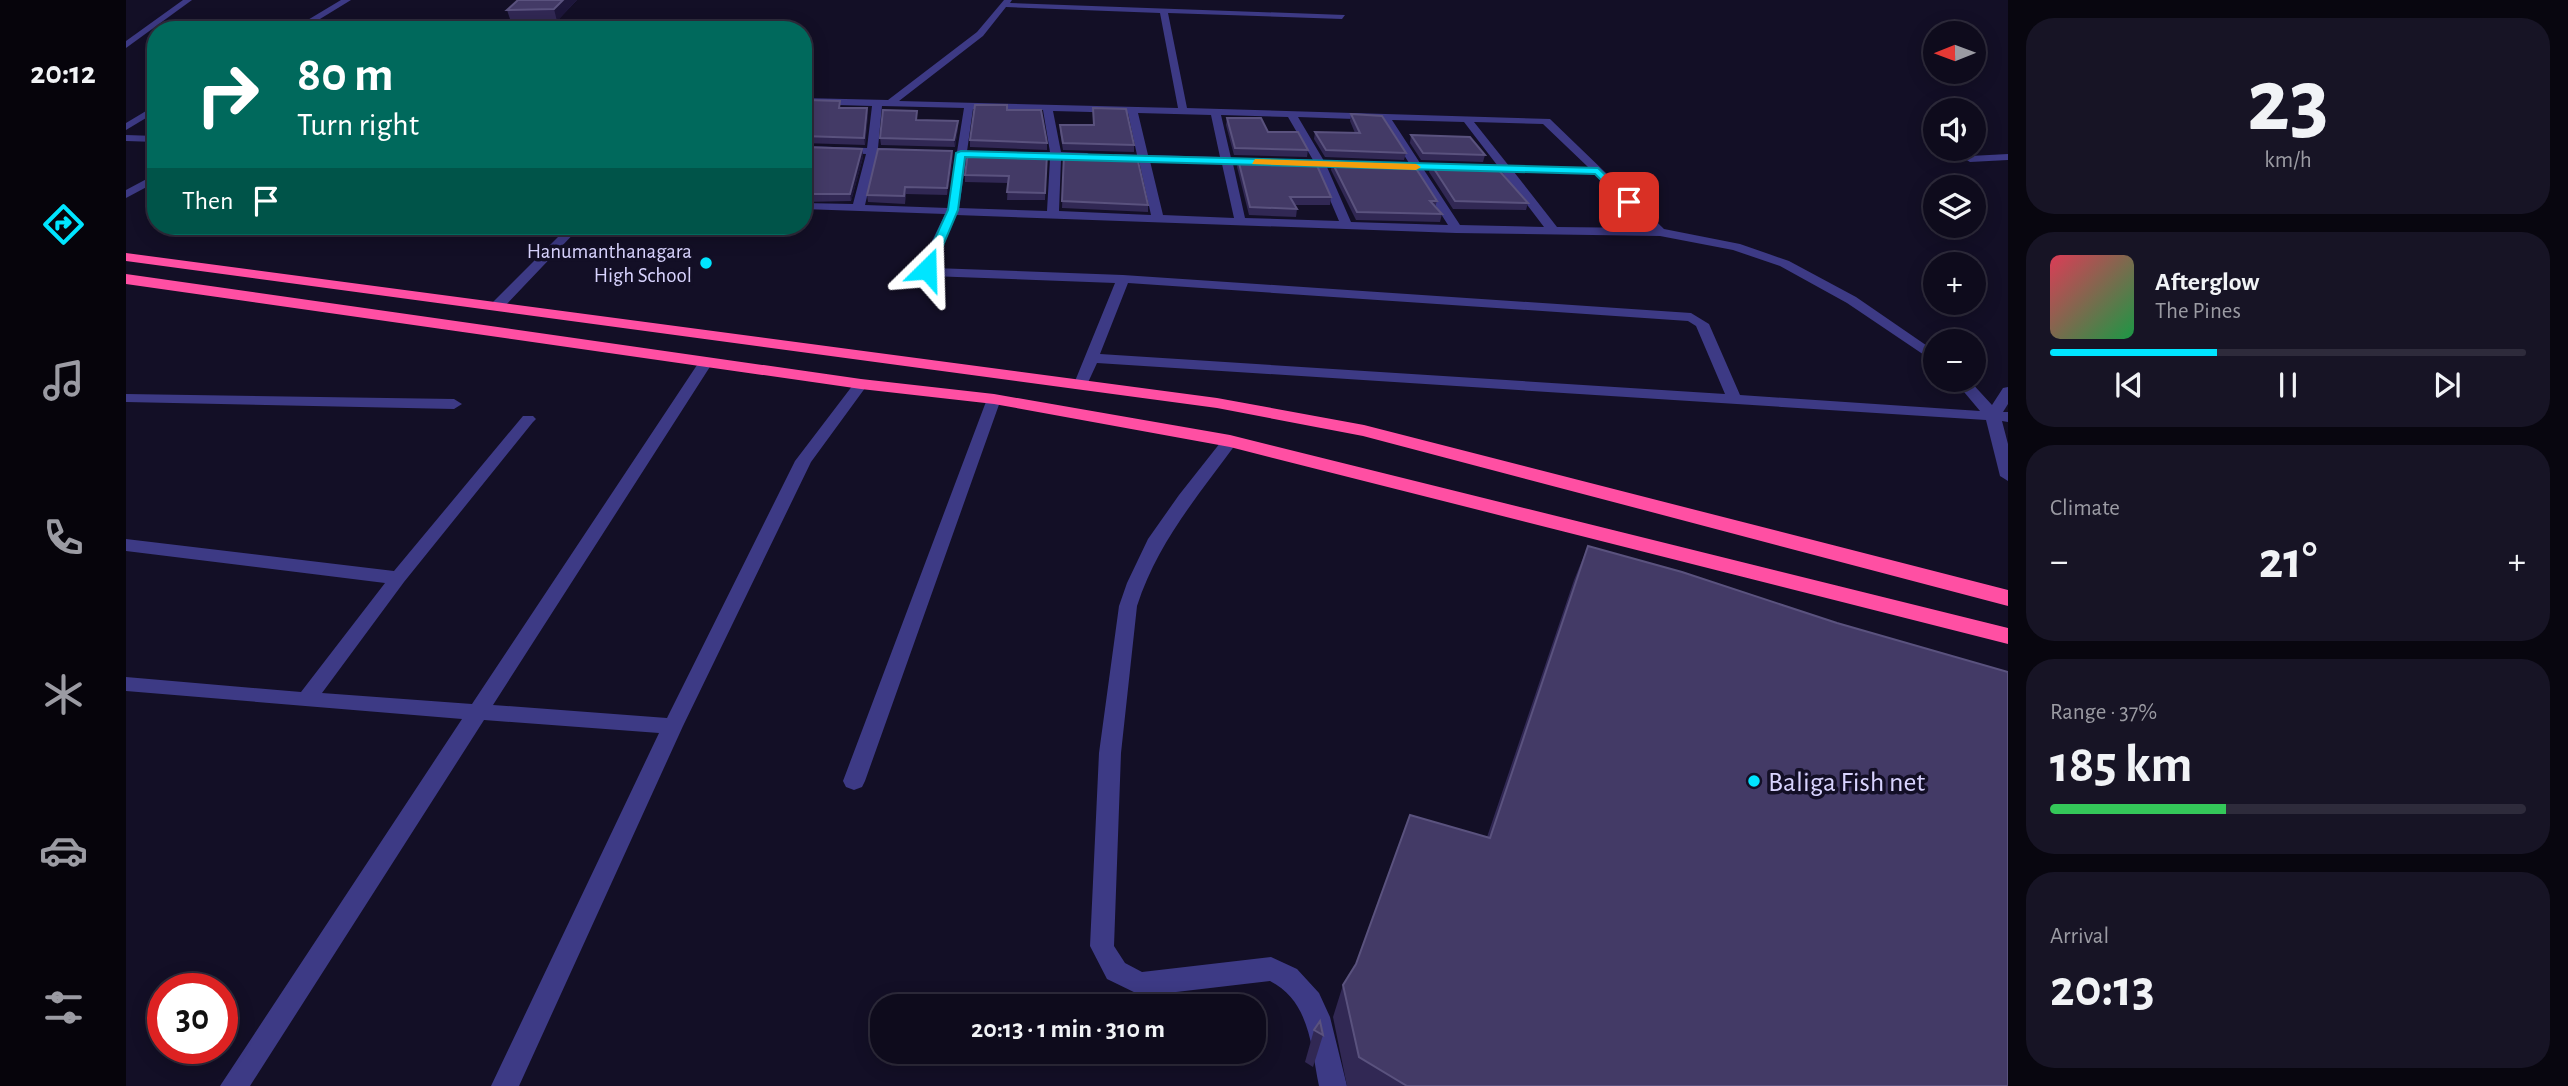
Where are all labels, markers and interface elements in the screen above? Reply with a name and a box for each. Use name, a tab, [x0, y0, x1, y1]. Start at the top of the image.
north arrow	[1923, 21, 1986, 84]
map controls	[1923, 21, 1986, 392]
icon: right	[182, 49, 273, 140]
text: 80 m	[297, 51, 394, 100]
text: 23	[2247, 56, 2329, 147]
text: 20:12	[30, 57, 96, 89]
button: sound	[1923, 98, 1986, 161]
text: Turn right	[297, 109, 419, 141]
text: km/h	[2264, 149, 2312, 172]
pin	[1599, 172, 1659, 232]
button: layers	[1923, 175, 1986, 238]
icon: arrive	[247, 182, 285, 220]
icon: arrive	[1610, 183, 1648, 221]
text: Then	[182, 188, 233, 214]
icon: directions	[39, 200, 88, 249]
position arrow	[890, 232, 964, 306]
place label: Hanumanthanagara High School	[527, 241, 692, 286]
button: +	[1923, 252, 1986, 315]
marker: Hanumanthanagara High School	[698, 255, 714, 271]
text: Afterglow	[2155, 269, 2259, 295]
text: The Pines	[2155, 300, 2241, 323]
button: −	[1923, 329, 1986, 392]
icon: music	[39, 356, 88, 405]
icon: previous	[2110, 366, 2148, 404]
icon: pause	[2269, 366, 2307, 404]
icon: next	[2428, 366, 2466, 404]
text: Climate	[2050, 497, 2120, 520]
icon: phone	[39, 513, 88, 562]
text: 21°	[2259, 535, 2317, 587]
text: −	[2050, 543, 2068, 581]
text: +	[2508, 543, 2526, 581]
icon: climate	[39, 670, 88, 719]
text: Range · 37%	[2050, 701, 2157, 724]
text: 185 km	[2050, 739, 2192, 791]
place label: Baliga Fish net	[1768, 769, 1925, 797]
marker: Baliga Fish net	[1746, 773, 1762, 789]
icon: car	[39, 826, 88, 875]
text: Arrival	[2050, 925, 2109, 948]
text: 20:13	[2050, 963, 2155, 1015]
speed limit sign: 30	[147, 973, 238, 1064]
icon: filters	[39, 983, 88, 1032]
text: 20:13 · 1 min · 310 m	[971, 1016, 1165, 1042]

